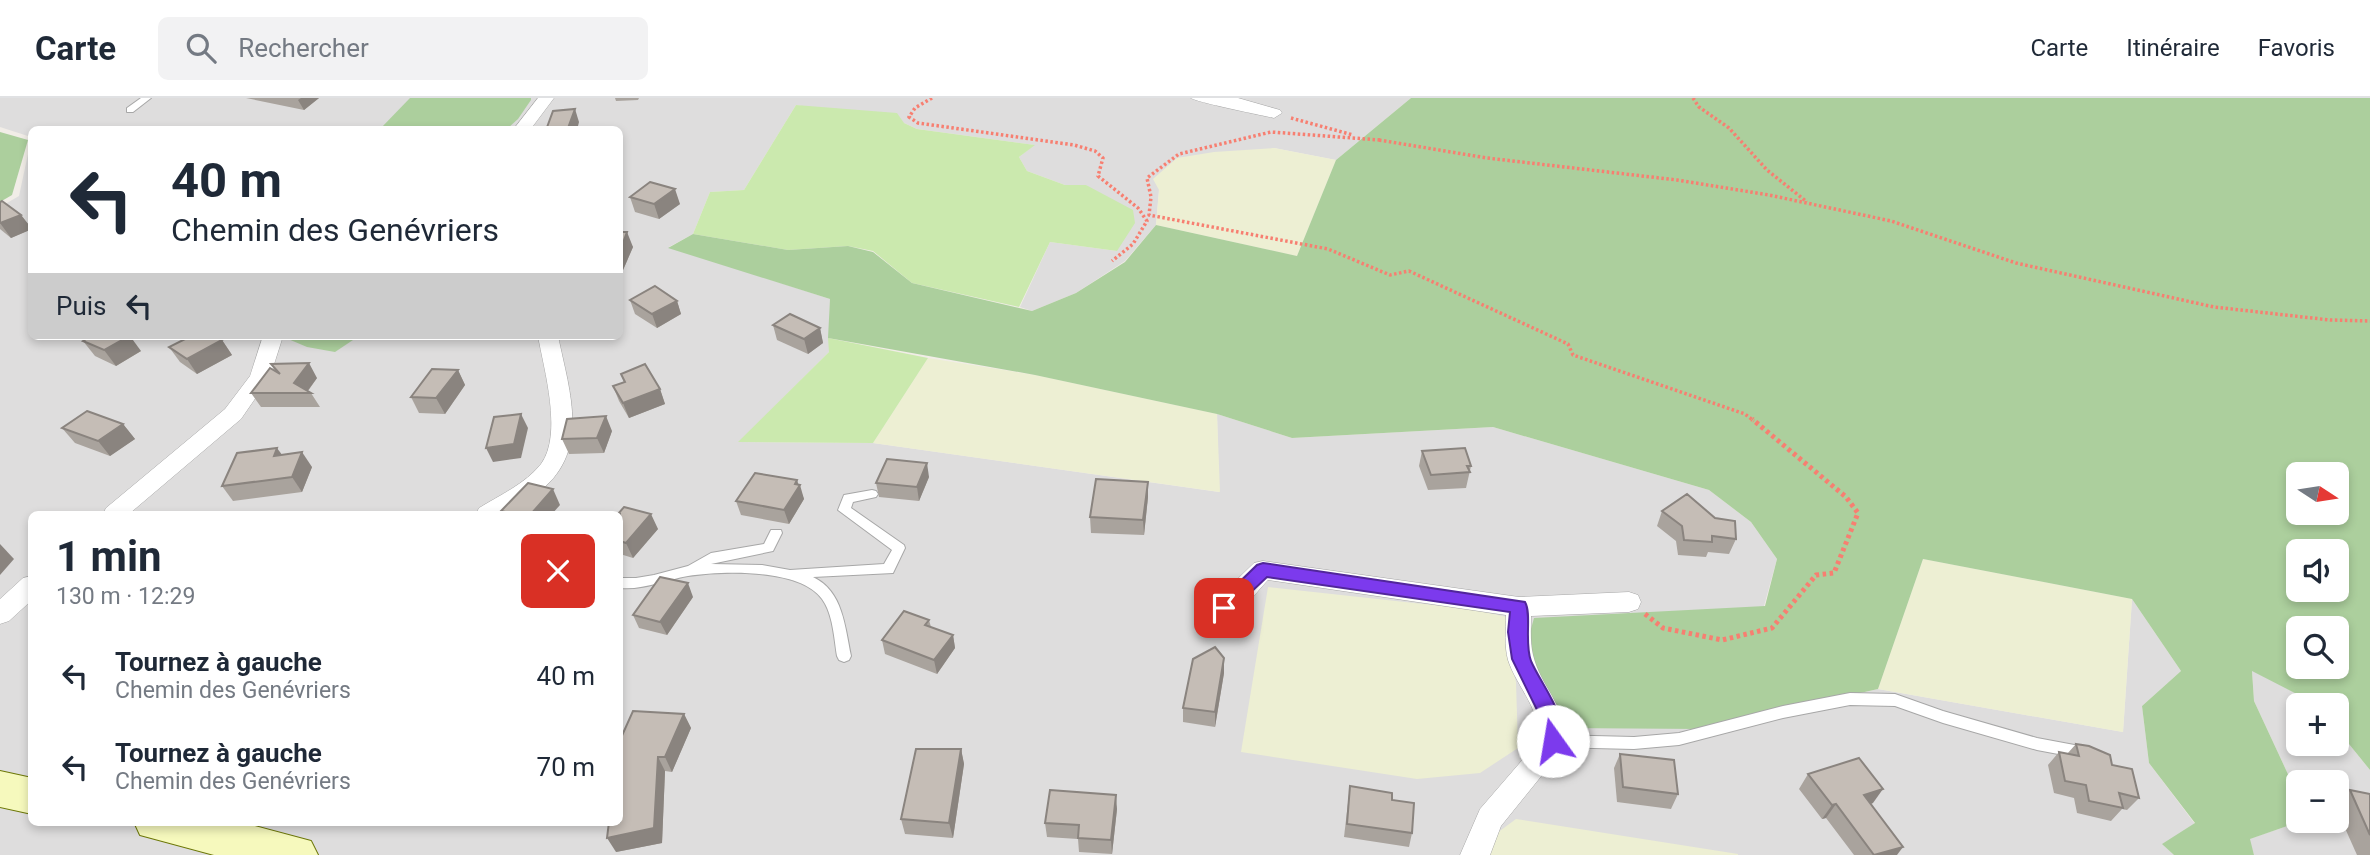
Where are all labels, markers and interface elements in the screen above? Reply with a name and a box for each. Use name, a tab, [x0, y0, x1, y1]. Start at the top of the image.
search box	[158, 17, 648, 80]
text: Carte	[35, 29, 116, 68]
icon: search	[182, 29, 220, 67]
text: Rechercher	[238, 33, 369, 63]
text: Carte	[2030, 34, 2088, 62]
text: Itinéraire	[2126, 34, 2220, 62]
text: Favoris	[2258, 34, 2335, 62]
text: 40 m	[171, 152, 282, 209]
icon: left	[56, 154, 147, 245]
text: Chemin des Genévriers	[171, 211, 499, 249]
icon: left	[120, 287, 158, 325]
text: Puis	[56, 291, 106, 321]
north arrow	[2286, 462, 2348, 525]
map controls	[2286, 462, 2349, 833]
text: 1 min	[56, 532, 162, 581]
button: close	[521, 534, 595, 608]
button: sound	[2286, 539, 2349, 602]
pin	[1194, 578, 1254, 638]
text: 130 m · 12:29	[56, 583, 195, 610]
icon: arrive	[1205, 589, 1243, 627]
button: search	[2286, 616, 2349, 679]
text: Tournez à gauche	[115, 647, 322, 677]
icon: left	[56, 657, 94, 695]
text: 40 m	[537, 661, 595, 691]
text: Chemin des Genévriers	[115, 677, 351, 704]
button: +	[2286, 693, 2349, 756]
position arrow	[1516, 704, 1590, 778]
text: Tournez à gauche	[115, 738, 322, 768]
icon: left	[56, 748, 94, 786]
text: 70 m	[537, 752, 595, 782]
text: Chemin des Genévriers	[115, 768, 351, 795]
button: −	[2286, 770, 2349, 833]

